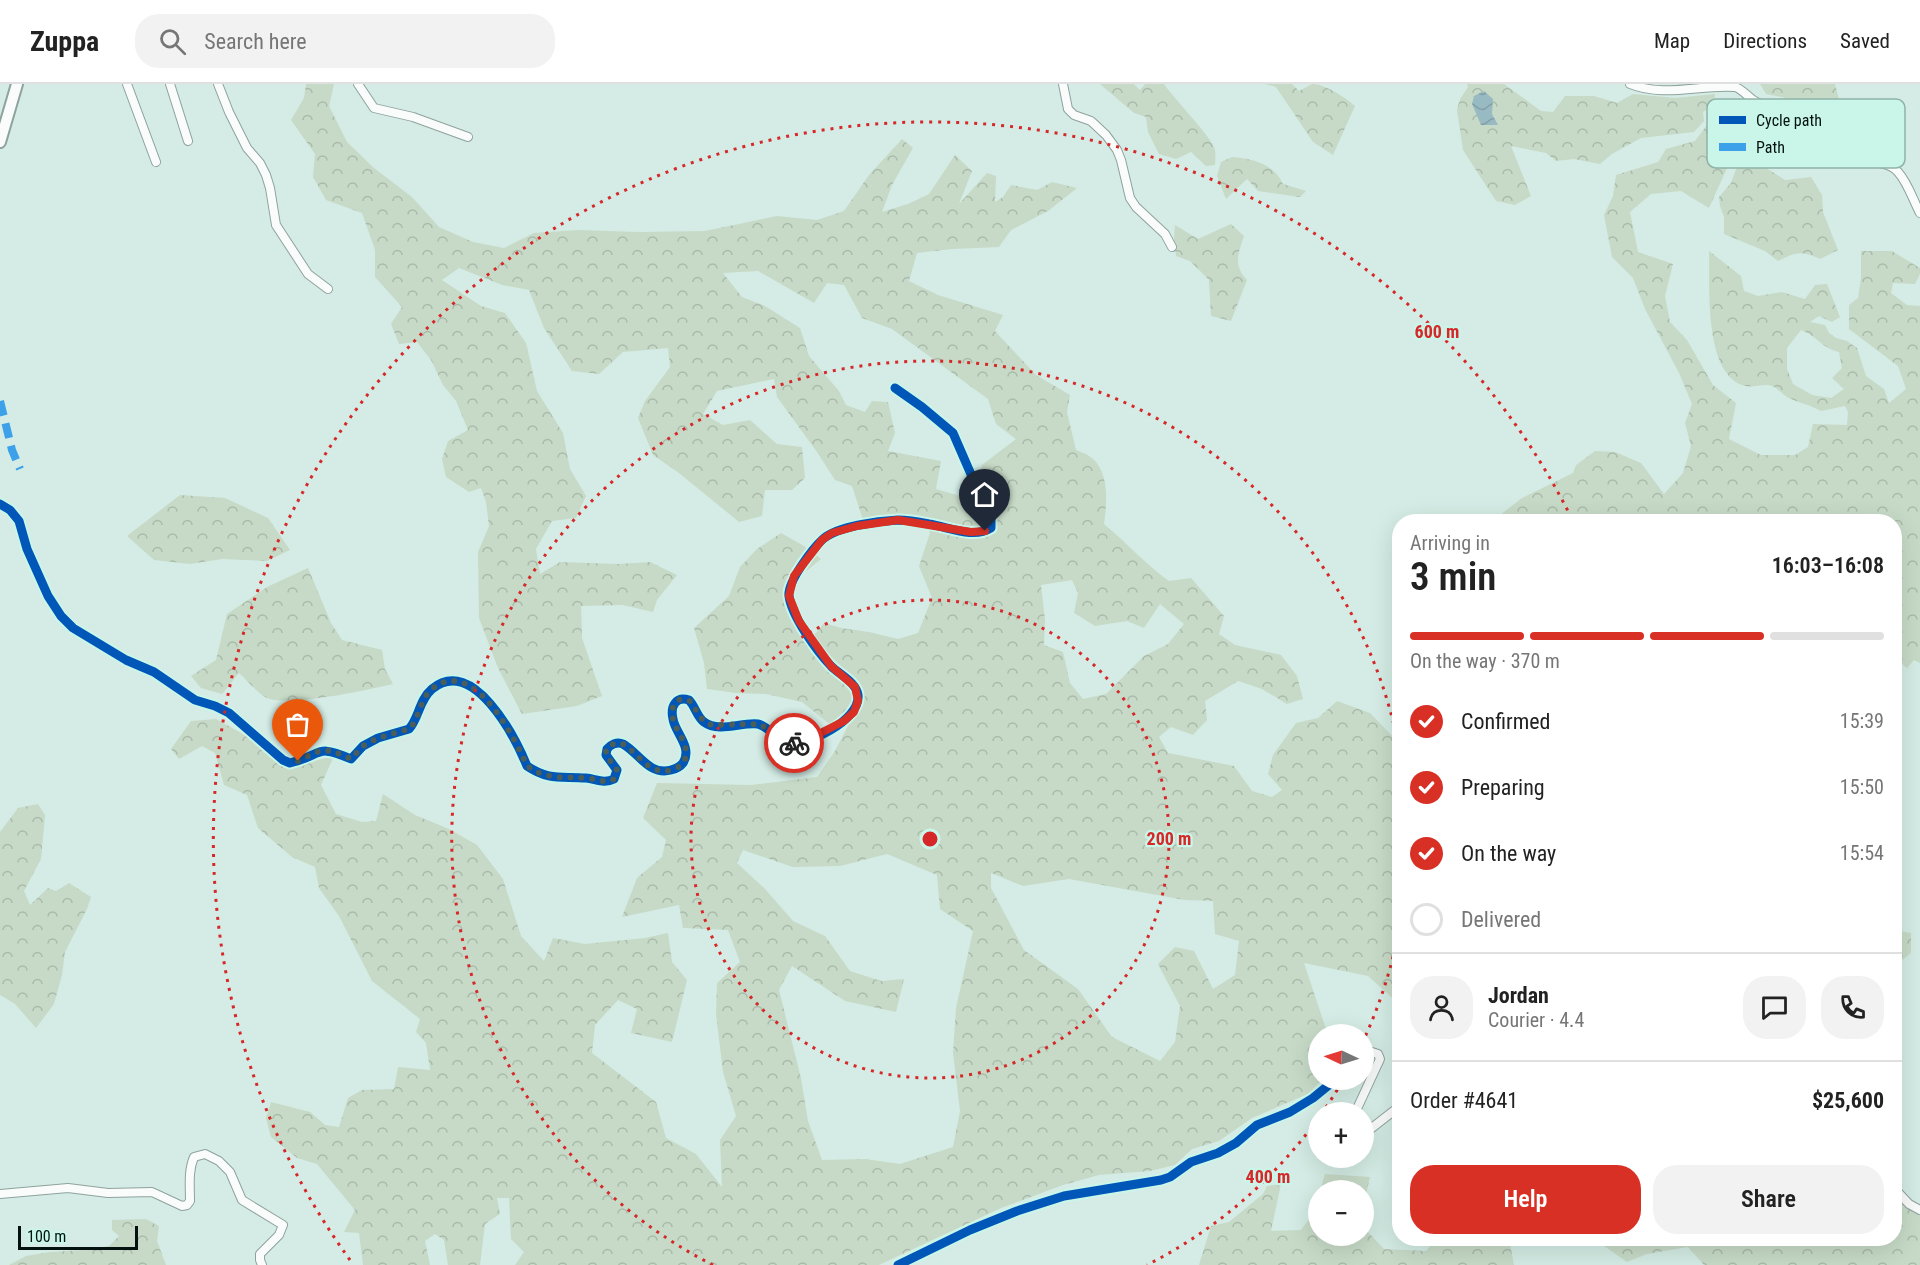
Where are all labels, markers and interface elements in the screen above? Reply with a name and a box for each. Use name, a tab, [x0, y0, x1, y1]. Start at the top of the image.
search box	[135, 14, 555, 68]
text: Zuppa	[30, 25, 99, 58]
icon: search	[156, 25, 189, 58]
text: Search here	[204, 29, 307, 54]
text: Map	[1654, 29, 1690, 53]
text: Directions	[1723, 29, 1807, 53]
text: Saved	[1840, 29, 1890, 53]
legend	[1707, 99, 1905, 168]
text: Cycle path	[1756, 111, 1822, 130]
text: Path	[1756, 138, 1785, 157]
text: 600 m	[1415, 321, 1459, 342]
pin	[959, 469, 1010, 531]
icon: home	[968, 478, 1001, 511]
text: Arriving in	[1410, 531, 1490, 555]
text: 16:03–16:08	[1772, 553, 1884, 578]
text: 3 min	[1410, 554, 1496, 600]
text: On the way · 370 m	[1410, 649, 1560, 673]
pin	[272, 699, 323, 761]
icon: check	[1410, 705, 1443, 738]
icon: bag	[281, 708, 314, 741]
text: Confirmed	[1461, 709, 1550, 734]
text: 15:39	[1840, 709, 1884, 733]
courier	[764, 713, 824, 773]
icon: bike	[778, 727, 811, 760]
icon: check	[1410, 771, 1443, 804]
text: Preparing	[1461, 775, 1545, 800]
text: 15:50	[1840, 775, 1884, 799]
text: 200 m	[1147, 828, 1191, 849]
centre of rings	[920, 829, 940, 849]
icon: check	[1410, 837, 1443, 870]
text: On the way	[1461, 841, 1556, 866]
text: 15:54	[1840, 841, 1884, 865]
text: Delivered	[1461, 907, 1541, 932]
button: person	[1410, 976, 1473, 1039]
button: chat	[1743, 976, 1806, 1039]
button: phone	[1821, 976, 1884, 1039]
text: Jordan	[1488, 983, 1549, 1008]
text: Courier · 4.4	[1488, 1008, 1584, 1032]
north arrow	[1308, 1024, 1374, 1090]
map controls	[1308, 1024, 1374, 1246]
text: Order #4641	[1410, 1088, 1518, 1113]
text: $25,600	[1812, 1088, 1884, 1113]
button: +	[1308, 1102, 1374, 1168]
button: Help	[1410, 1165, 1641, 1234]
button: Share	[1653, 1165, 1884, 1234]
text: 400 m	[1246, 1166, 1290, 1187]
button: −	[1308, 1180, 1374, 1246]
scale bar	[18, 1223, 138, 1250]
text: 100 m	[27, 1227, 66, 1246]

